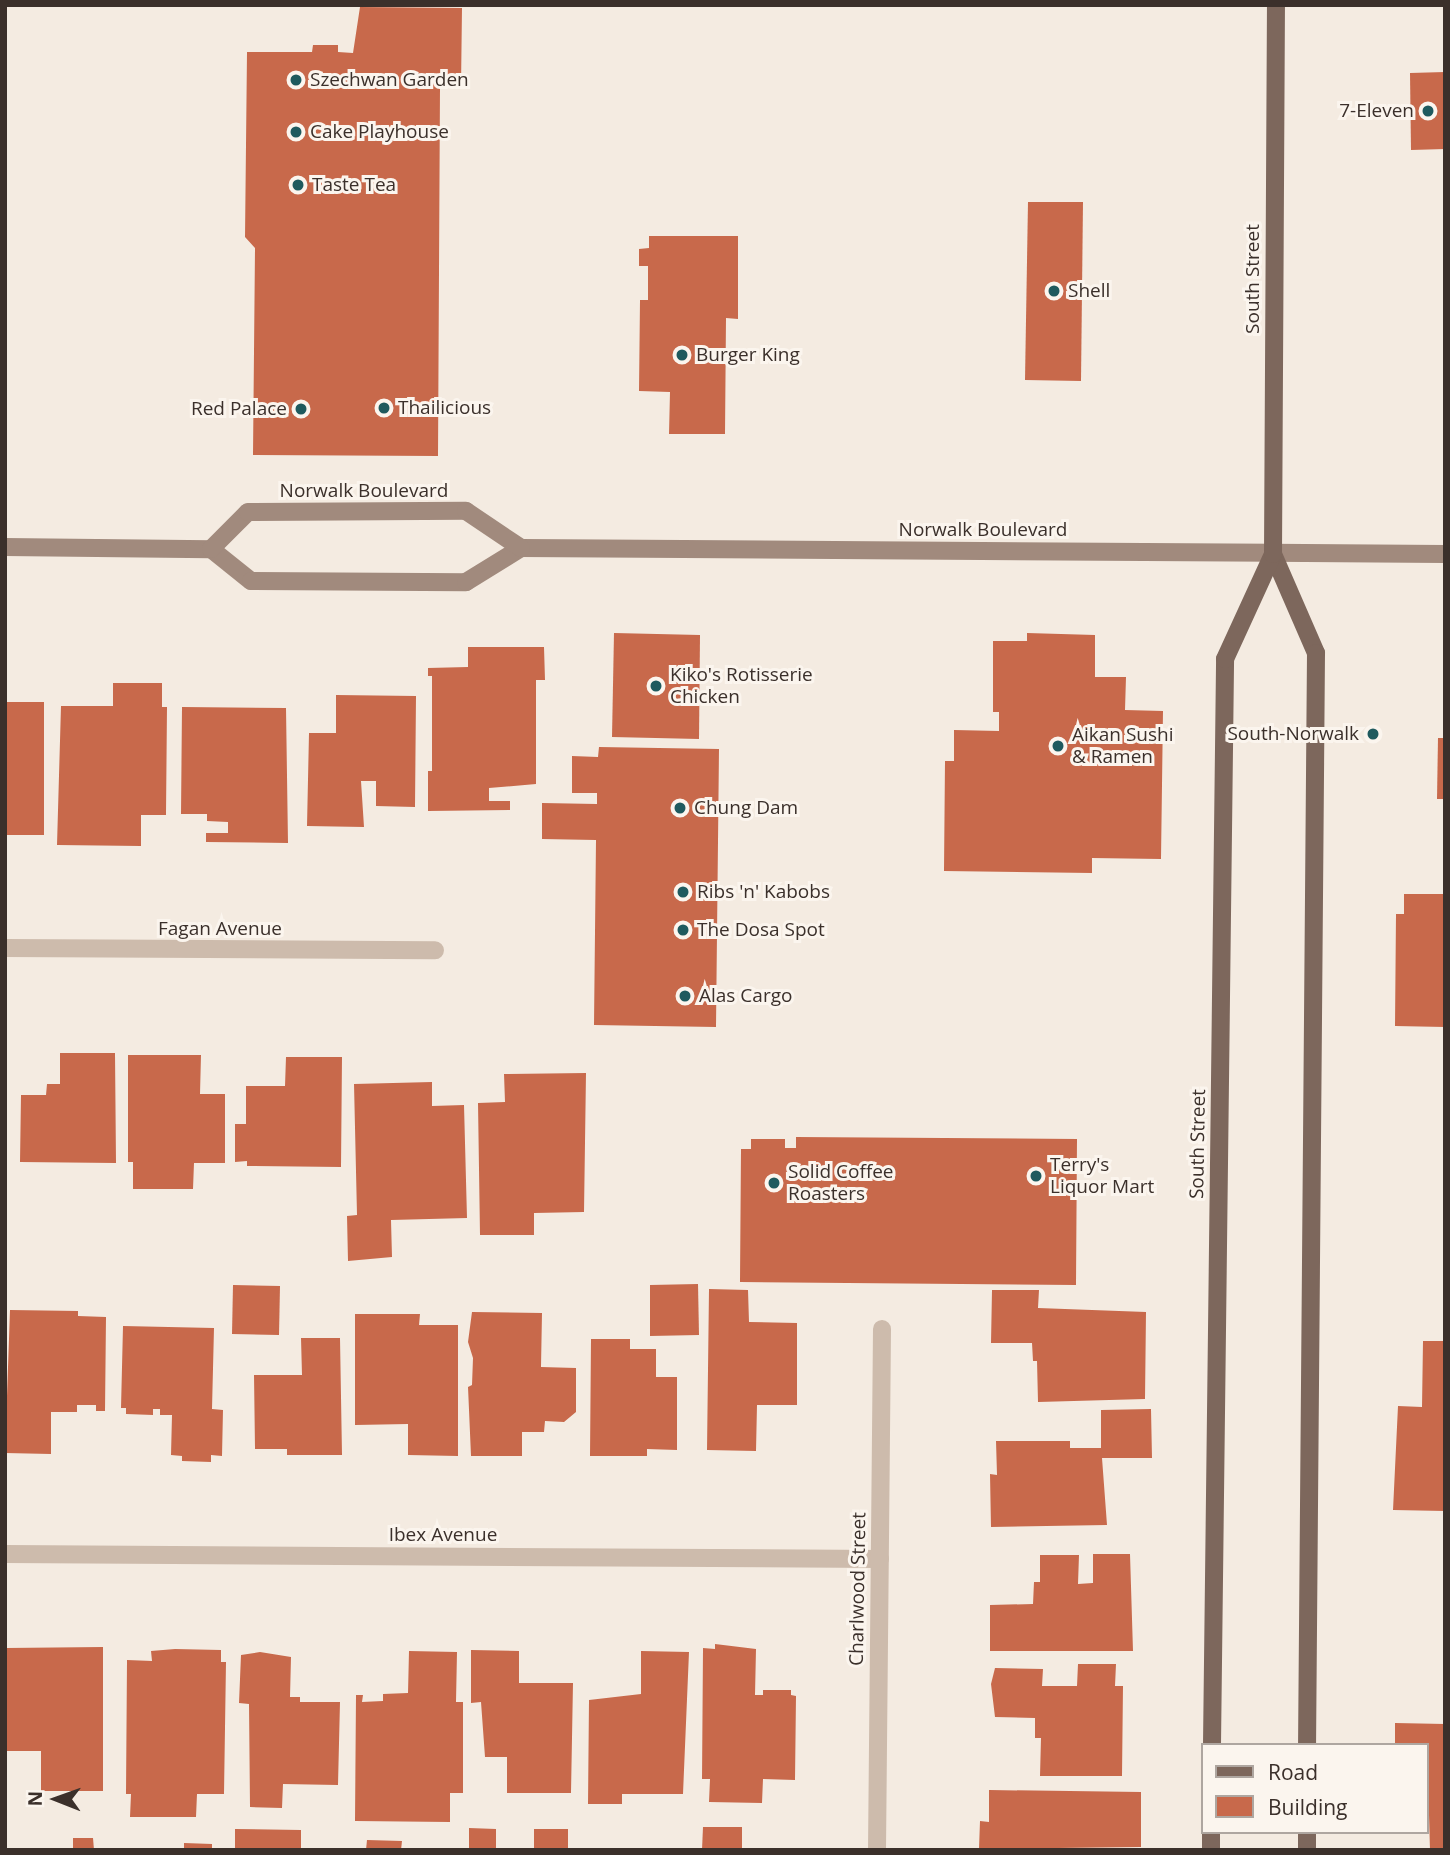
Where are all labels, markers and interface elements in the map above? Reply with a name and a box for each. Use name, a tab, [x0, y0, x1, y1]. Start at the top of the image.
place label: Szechwan Garden	[310, 69, 469, 91]
marker: Szechwan Garden	[288, 72, 304, 88]
place label: 7-Eleven	[1339, 100, 1414, 122]
marker: 7-Eleven	[1420, 103, 1436, 119]
place label: Cake Playhouse	[310, 121, 449, 143]
marker: Cake Playhouse	[288, 124, 304, 140]
place label: Taste Tea	[312, 174, 396, 196]
marker: Taste Tea	[290, 177, 306, 193]
street label: South Street	[1242, 224, 1264, 334]
place label: Shell	[1068, 280, 1110, 302]
marker: Shell	[1046, 283, 1062, 299]
place label: Burger King	[696, 344, 800, 366]
marker: Burger King	[674, 347, 690, 363]
place label: Thailicious	[398, 397, 491, 419]
place label: Red Palace	[191, 398, 287, 420]
marker: Thailicious	[376, 400, 392, 416]
marker: Red Palace	[293, 401, 309, 417]
street label: Norwalk Boulevard	[280, 480, 448, 502]
street label: Norwalk Boulevard	[899, 519, 1067, 541]
place label: Kiko's Rotisserie Chicken	[670, 664, 813, 708]
marker: Kiko's Rotisserie Chicken	[648, 678, 664, 694]
place label: South-Norwalk	[1227, 723, 1359, 745]
place label: Aikan Sushi & Ramen	[1072, 724, 1174, 768]
marker: South-Norwalk	[1365, 726, 1381, 742]
marker: Aikan Sushi & Ramen	[1050, 738, 1066, 754]
place label: Chung Dam	[694, 797, 798, 819]
marker: Chung Dam	[672, 800, 688, 816]
place label: Ribs 'n' Kabobs	[697, 881, 830, 903]
marker: Ribs 'n' Kabobs	[675, 884, 691, 900]
street label: Fagan Avenue	[158, 918, 282, 940]
place label: The Dosa Spot	[697, 919, 825, 941]
marker: The Dosa Spot	[675, 922, 691, 938]
place label: Alas Cargo	[699, 985, 792, 1007]
marker: Alas Cargo	[677, 988, 693, 1004]
street label: South Street	[1186, 1089, 1210, 1199]
place label: Terry's Liquor Mart	[1050, 1154, 1154, 1198]
place label: Solid Coffee Roasters	[788, 1161, 894, 1205]
marker: Terry's Liquor Mart	[1028, 1168, 1044, 1184]
marker: Solid Coffee Roasters	[766, 1175, 782, 1191]
street label: Charlwood Street	[845, 1512, 871, 1666]
street label: Ibex Avenue	[389, 1524, 497, 1546]
legend	[1202, 1743, 1429, 1834]
text: Road	[1268, 1758, 1318, 1786]
north arrow	[21, 1764, 91, 1834]
text: N	[22, 1791, 48, 1807]
text: Building	[1268, 1793, 1347, 1821]

